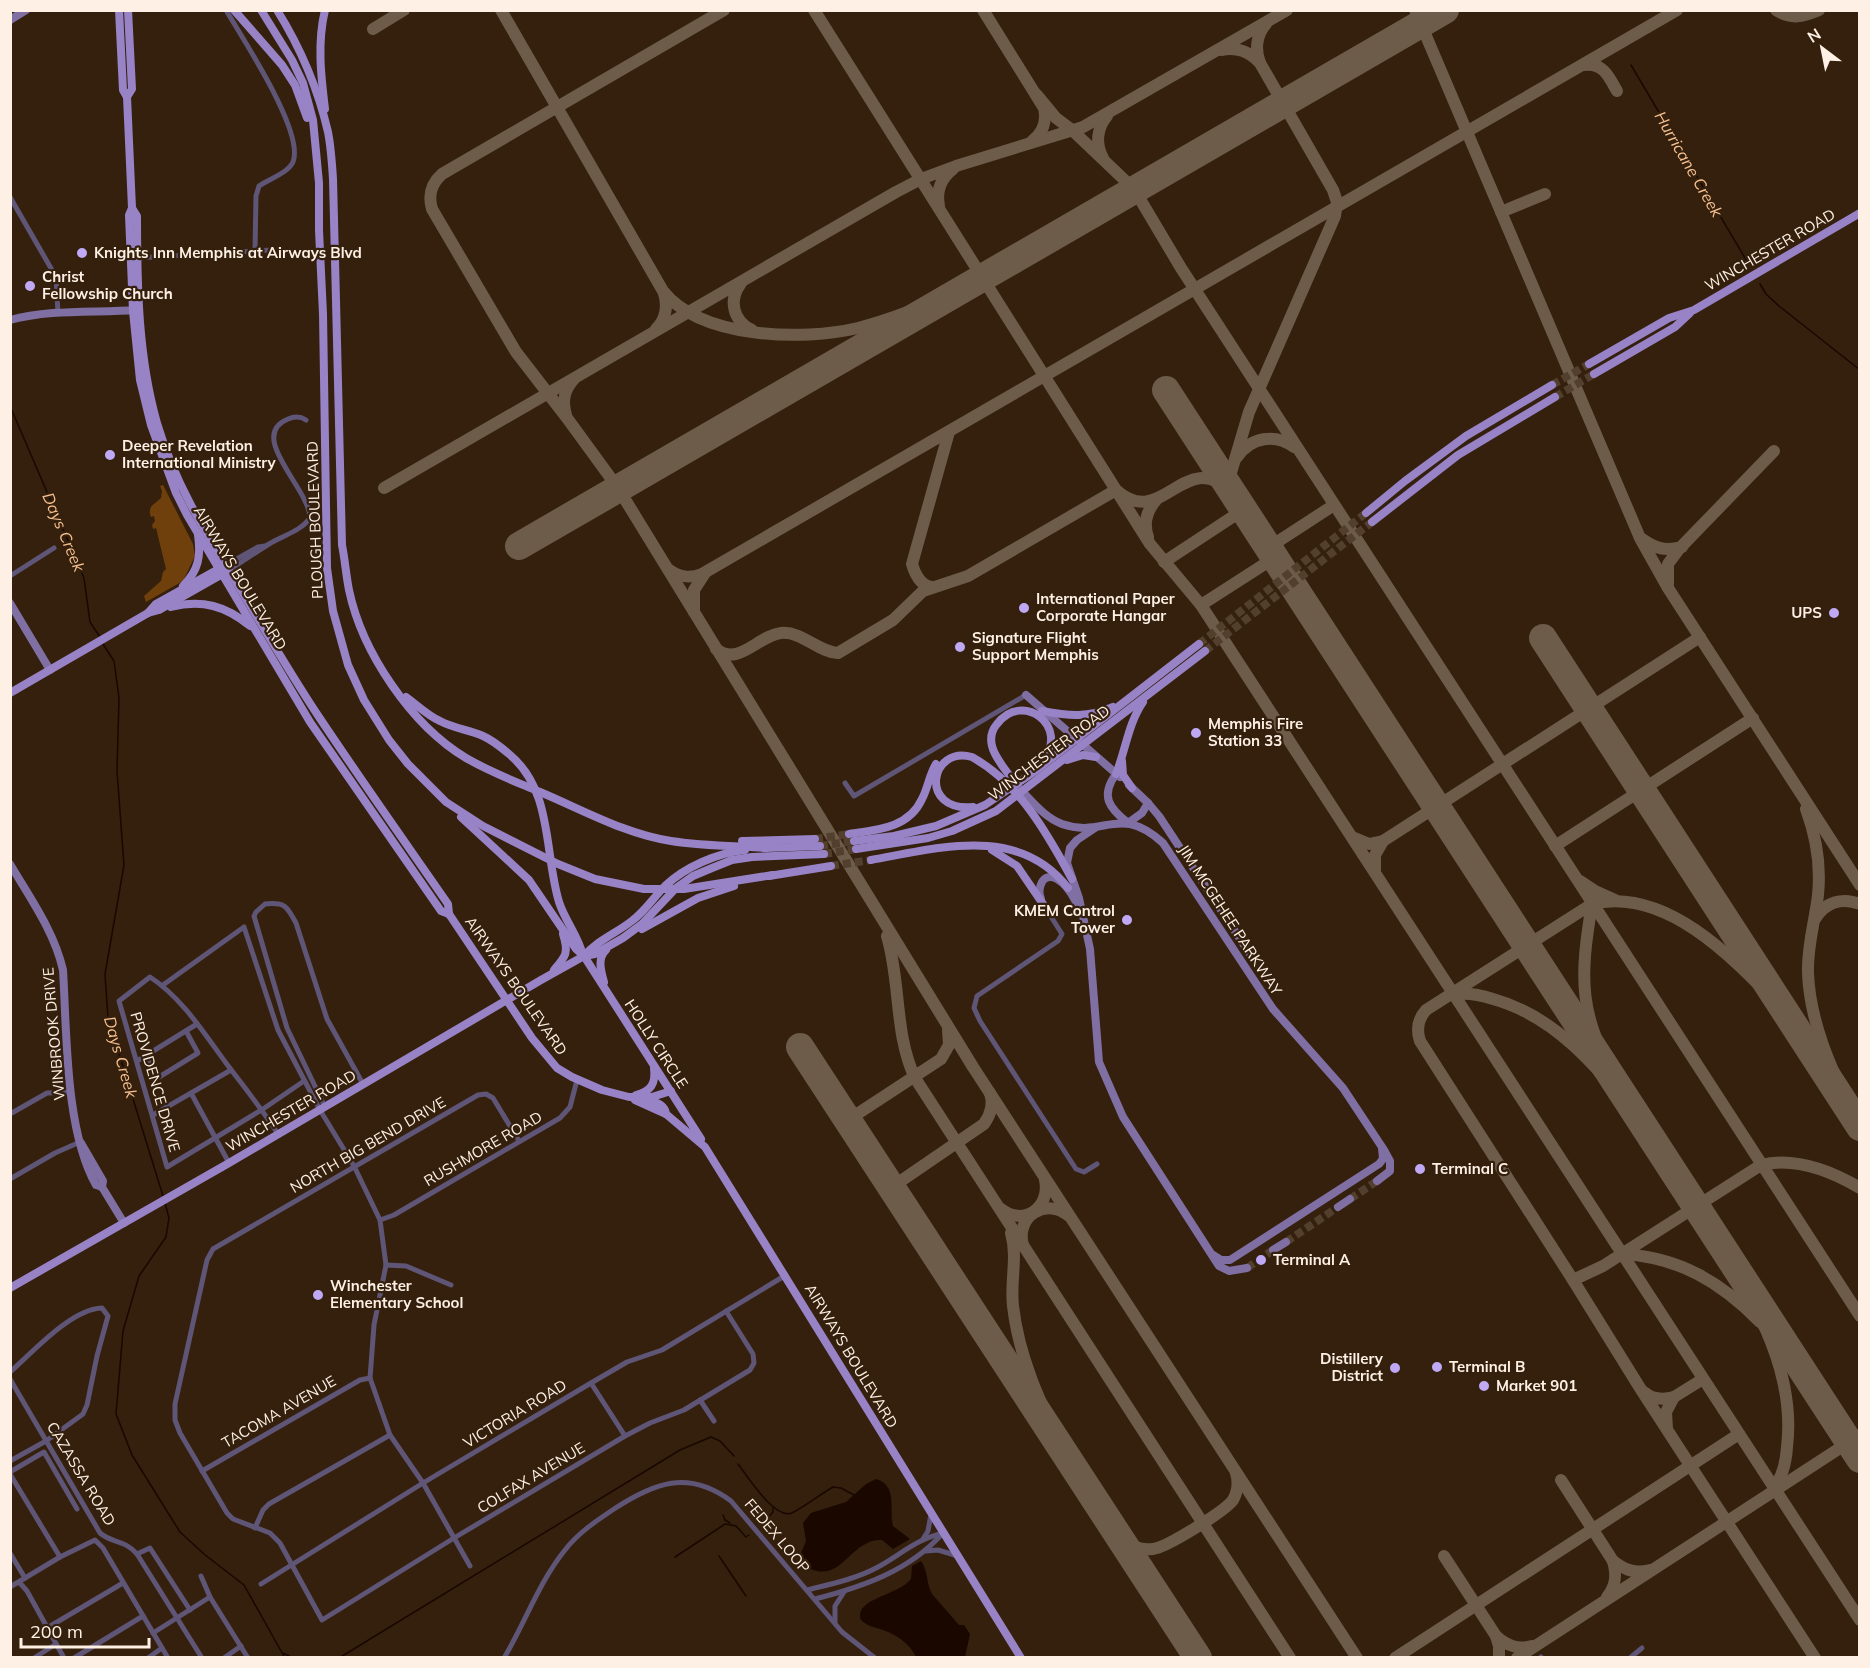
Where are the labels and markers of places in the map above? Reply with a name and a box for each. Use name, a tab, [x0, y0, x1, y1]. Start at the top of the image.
place label: Knights Inn Memphis at Airways Blvd	[94, 243, 362, 262]
marker: Knights Inn Memphis at Airways Blvd	[75, 246, 89, 260]
place label: Christ Fellowship Church	[42, 267, 173, 303]
marker: Christ Fellowship Church	[23, 279, 37, 293]
place label: Deeper Revelation International Ministry	[122, 436, 277, 472]
marker: Deeper Revelation International Ministry	[103, 448, 117, 462]
place label: International Paper Corporate Hangar	[1036, 589, 1175, 625]
marker: International Paper Corporate Hangar	[1017, 601, 1031, 615]
place label: UPS	[1791, 603, 1822, 622]
marker: UPS	[1827, 606, 1841, 620]
place label: Signature Flight Support Memphis	[972, 628, 1099, 664]
marker: Signature Flight Support Memphis	[953, 640, 967, 654]
place label: Memphis Fire Station 33	[1208, 714, 1303, 750]
marker: Memphis Fire Station 33	[1189, 726, 1203, 740]
place label: KMEM Control Tower	[1014, 901, 1115, 937]
marker: KMEM Control Tower	[1120, 913, 1134, 927]
place label: Terminal C	[1432, 1159, 1508, 1178]
marker: Terminal C	[1413, 1162, 1427, 1176]
place label: Terminal A	[1273, 1250, 1351, 1269]
marker: Terminal A	[1254, 1253, 1268, 1267]
place label: Winchester Elementary School	[330, 1276, 463, 1312]
marker: Winchester Elementary School	[311, 1288, 325, 1302]
place label: Distillery District	[1320, 1349, 1384, 1385]
place label: Terminal B	[1449, 1357, 1525, 1376]
marker: Terminal B	[1430, 1360, 1444, 1374]
marker: Distillery District	[1388, 1361, 1402, 1375]
place label: Market 901	[1496, 1376, 1577, 1395]
marker: Market 901	[1477, 1379, 1491, 1393]

